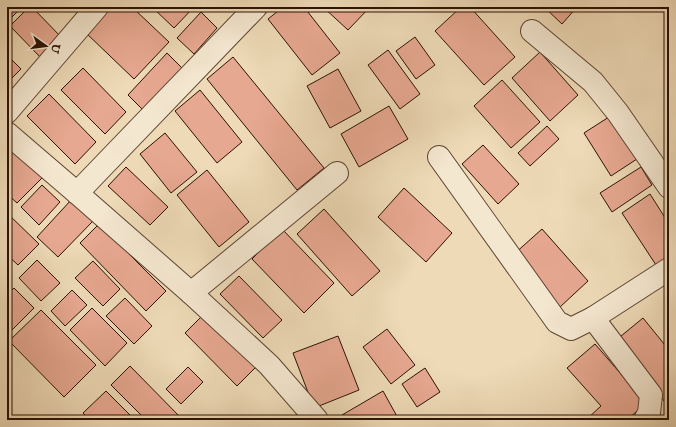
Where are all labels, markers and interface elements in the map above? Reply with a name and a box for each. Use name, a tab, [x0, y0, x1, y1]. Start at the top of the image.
north arrow	[26, 26, 66, 66]
text: U	[47, 41, 63, 55]

